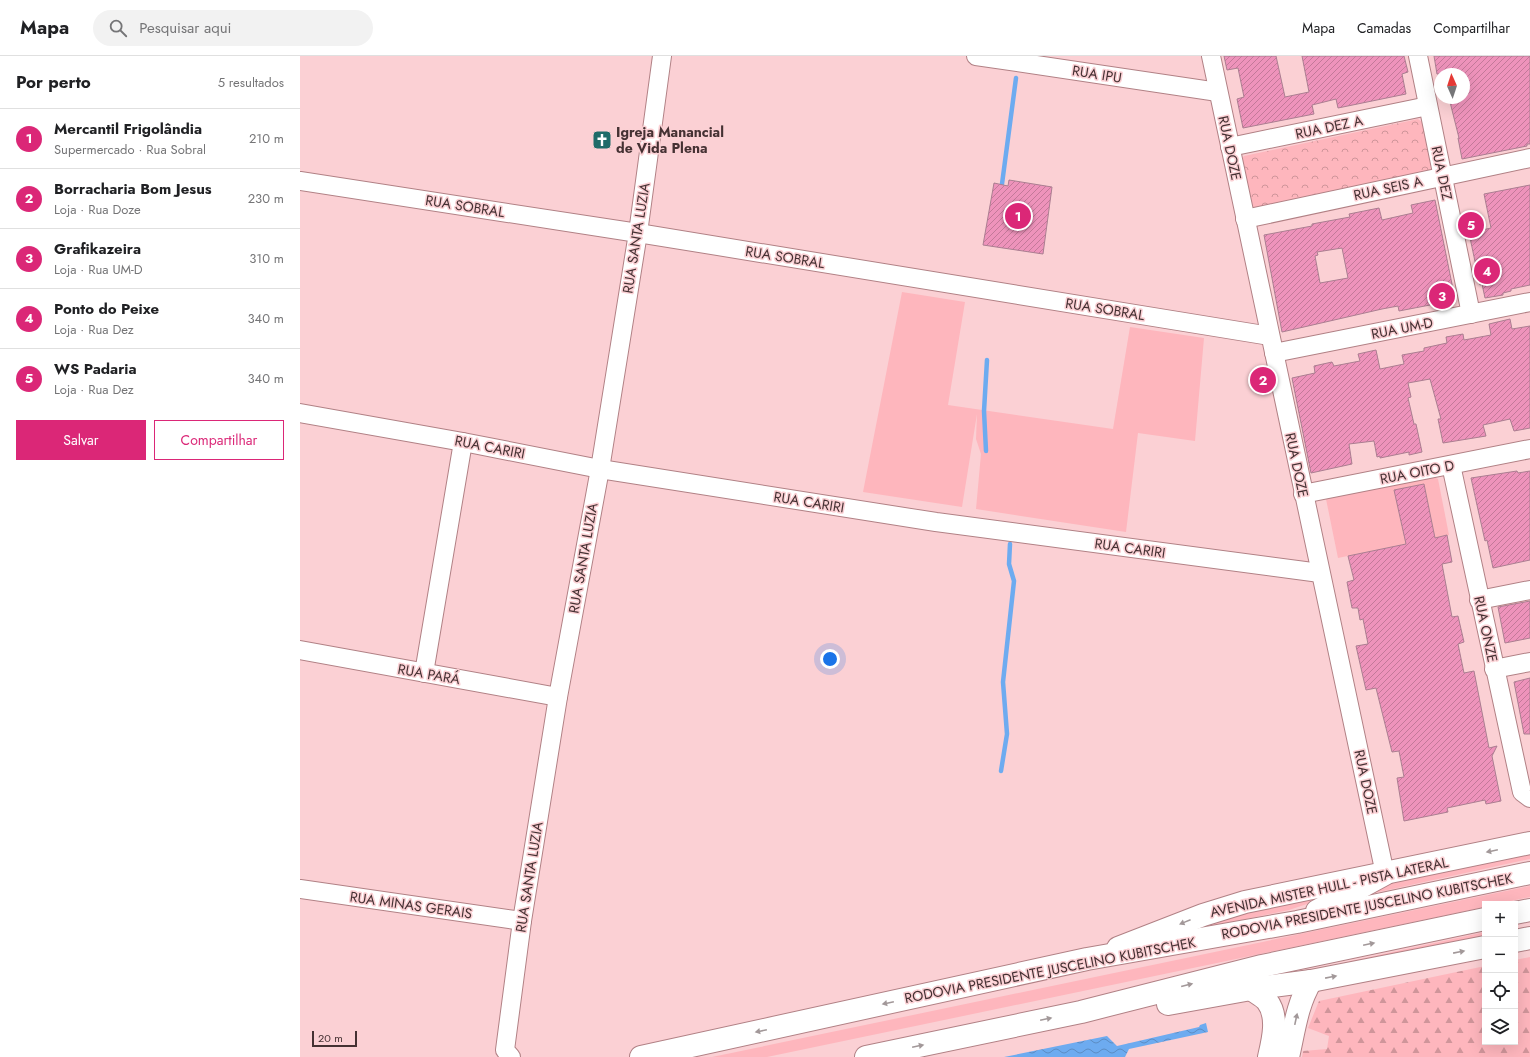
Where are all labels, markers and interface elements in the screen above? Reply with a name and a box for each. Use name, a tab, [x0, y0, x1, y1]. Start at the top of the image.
search box	[93, 10, 373, 46]
text: Mapa	[20, 14, 69, 41]
icon: search	[107, 17, 129, 39]
text: Pesquisar aqui	[139, 17, 231, 39]
text: Mapa	[1302, 18, 1335, 38]
text: Camadas	[1357, 18, 1411, 38]
text: Compartilhar	[1433, 18, 1510, 38]
street label: RUA IPU	[1071, 60, 1123, 88]
north arrow	[1434, 68, 1470, 104]
text: Por perto	[16, 70, 91, 94]
text: 5 resultados	[218, 73, 284, 92]
street label: RUA DEZ A	[1293, 110, 1365, 144]
street label: RUA DOZE	[1213, 114, 1247, 182]
text: Mercantil Frigolândia	[54, 118, 202, 140]
place label: Igreja Manancial de Vida Plena	[616, 122, 724, 158]
text: 1	[26, 129, 32, 148]
text: 210 m	[249, 129, 284, 148]
church icon: Igreja Manancial de Vida Plena	[591, 129, 613, 151]
text: Supermercado · Rua Sobral	[54, 140, 206, 159]
street label: RUA DEZ	[1427, 144, 1458, 202]
street label: RUA SEIS A	[1352, 171, 1425, 205]
text: Borracharia Bom Jesus	[54, 178, 212, 200]
street label: RUA SANTA LUZIA	[617, 181, 655, 295]
text: 2	[25, 189, 33, 208]
text: 230 m	[248, 189, 284, 208]
street label: RUA SOBRAL	[424, 190, 507, 222]
text: Loja · Rua Doze	[54, 200, 141, 219]
pin: 1	[1005, 201, 1031, 231]
pin: 5	[1458, 210, 1484, 240]
text: Grafikazeira	[54, 238, 141, 260]
street label: RUA SOBRAL	[744, 241, 827, 273]
text: 3	[25, 249, 33, 268]
text: 310 m	[249, 249, 284, 268]
pin: 4	[1474, 256, 1500, 286]
text: Loja · Rua UM-D	[54, 260, 143, 279]
pin: 3	[1429, 281, 1455, 311]
street label: RUA SOBRAL	[1064, 293, 1147, 325]
text: Ponto do Peixe	[54, 298, 159, 320]
text: 4	[24, 309, 34, 328]
text: 340 m	[247, 309, 284, 328]
street label: RUA UM-D	[1369, 312, 1435, 344]
text: Loja · Rua Dez	[54, 320, 134, 339]
text: WS Padaria	[54, 358, 137, 380]
pin: 2	[1250, 365, 1276, 395]
text: 5	[25, 369, 33, 388]
text: 340 m	[247, 369, 284, 388]
text: Loja · Rua Dez	[54, 380, 134, 399]
button: Salvar	[16, 420, 146, 460]
button: Compartilhar	[154, 420, 284, 460]
street label: RUA CARIRI	[453, 430, 527, 464]
street label: RUA DOZE	[1280, 431, 1314, 499]
street label: RUA OITO D	[1378, 455, 1456, 489]
street label: RUA CARIRI	[772, 487, 846, 517]
street label: RUA SANTA LUZIA	[563, 501, 603, 615]
street label: RUA CARIRI	[1093, 533, 1167, 563]
street label: RUA ONZE	[1469, 594, 1503, 664]
your location	[820, 649, 840, 669]
street label: RUA PARÁ	[396, 659, 463, 689]
street label: RUA DOZE	[1349, 748, 1383, 816]
street label: RUA SANTA LUZIA	[510, 820, 548, 934]
one-way arrow	[1486, 849, 1498, 855]
street label: AVENIDA MISTER HULL - PISTA LATERAL	[1208, 852, 1451, 922]
street label: RODOVIA PRESIDENTE JUSCELINO KUBITSCHEK	[1220, 868, 1514, 944]
street label: RUA MINAS GERAIS	[348, 887, 474, 924]
map controls	[1482, 901, 1518, 1045]
button: +	[1482, 901, 1518, 937]
one-way arrow	[1178, 920, 1190, 926]
street label: RODOVIA PRESIDENTE JUSCELINO KUBITSCHEK	[903, 932, 1197, 1008]
button: −	[1482, 937, 1518, 973]
one-way arrow	[1363, 940, 1375, 946]
one-way arrow	[1453, 949, 1465, 955]
button: locate	[1482, 973, 1518, 1009]
one-way arrow	[1325, 974, 1337, 980]
one-way arrow	[1181, 982, 1193, 988]
one-way arrow	[882, 1000, 894, 1006]
button: layers	[1482, 1009, 1518, 1045]
one-way arrow	[1294, 1013, 1300, 1025]
one-way arrow	[1039, 1016, 1052, 1022]
one-way arrow	[755, 1028, 767, 1034]
scale bar	[312, 1029, 357, 1048]
text: 20 m	[318, 1030, 343, 1046]
one-way arrow	[912, 1043, 924, 1049]

